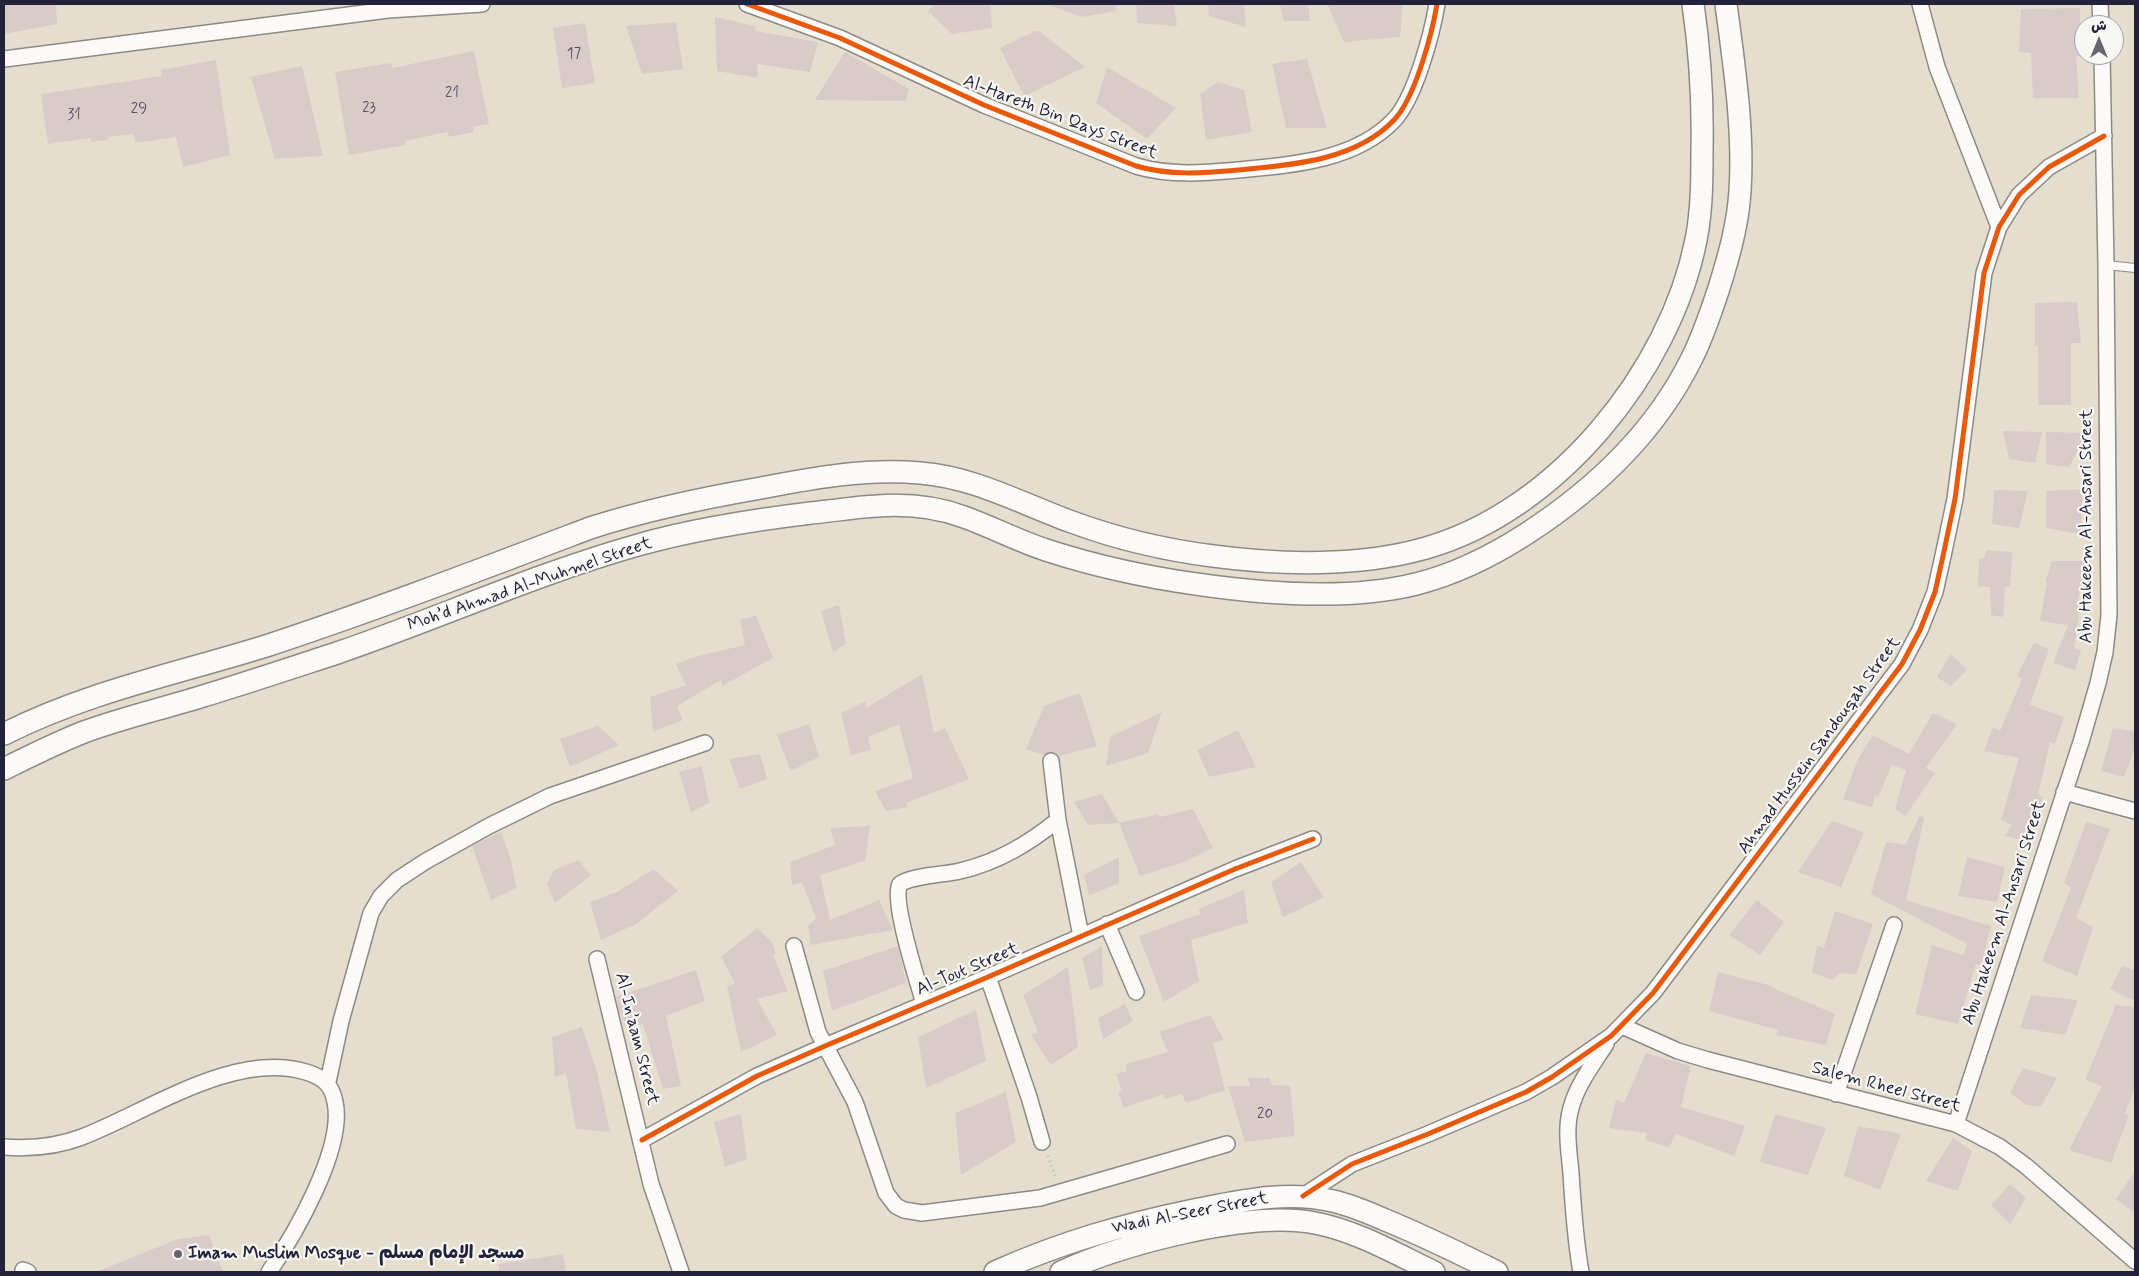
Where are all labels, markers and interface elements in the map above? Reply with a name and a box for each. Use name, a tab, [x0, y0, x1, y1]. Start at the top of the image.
north arrow	[2074, 15, 2124, 65]
text: ش	[2091, 17, 2107, 35]
house number: 17	[567, 46, 581, 64]
street label: Al-Hareth Bin Qays Street	[960, 71, 1160, 165]
house number: 21	[445, 85, 459, 103]
house number: 23	[362, 100, 376, 118]
house number: 29	[131, 101, 147, 119]
house number: 31	[67, 107, 81, 125]
street label: Abu Hakeem Al-Ansari Street	[2076, 409, 2098, 643]
street label: Moh’d Ahmad Al-Muhmel Street	[405, 533, 655, 637]
street label: Ahmad Hussein Sandouqah Street	[1734, 633, 1906, 859]
street label: Abu Hakeem Al-Ansari Street	[1958, 798, 2052, 1028]
street label: Al-Tout Street	[913, 939, 1023, 1001]
street label: Al-In’aam Street	[609, 970, 663, 1108]
street label: Salem Rheel Street	[1809, 1058, 1963, 1118]
house number: 20	[1257, 1106, 1273, 1124]
street label: Wadi Al-Seer Street	[1110, 1188, 1270, 1240]
place label: Imam Muslim Mosque - مسجد الإمام مسلم	[188, 1243, 524, 1265]
marker: Imam Muslim Mosque - مسجد الإمام مسلم	[172, 1248, 184, 1260]

